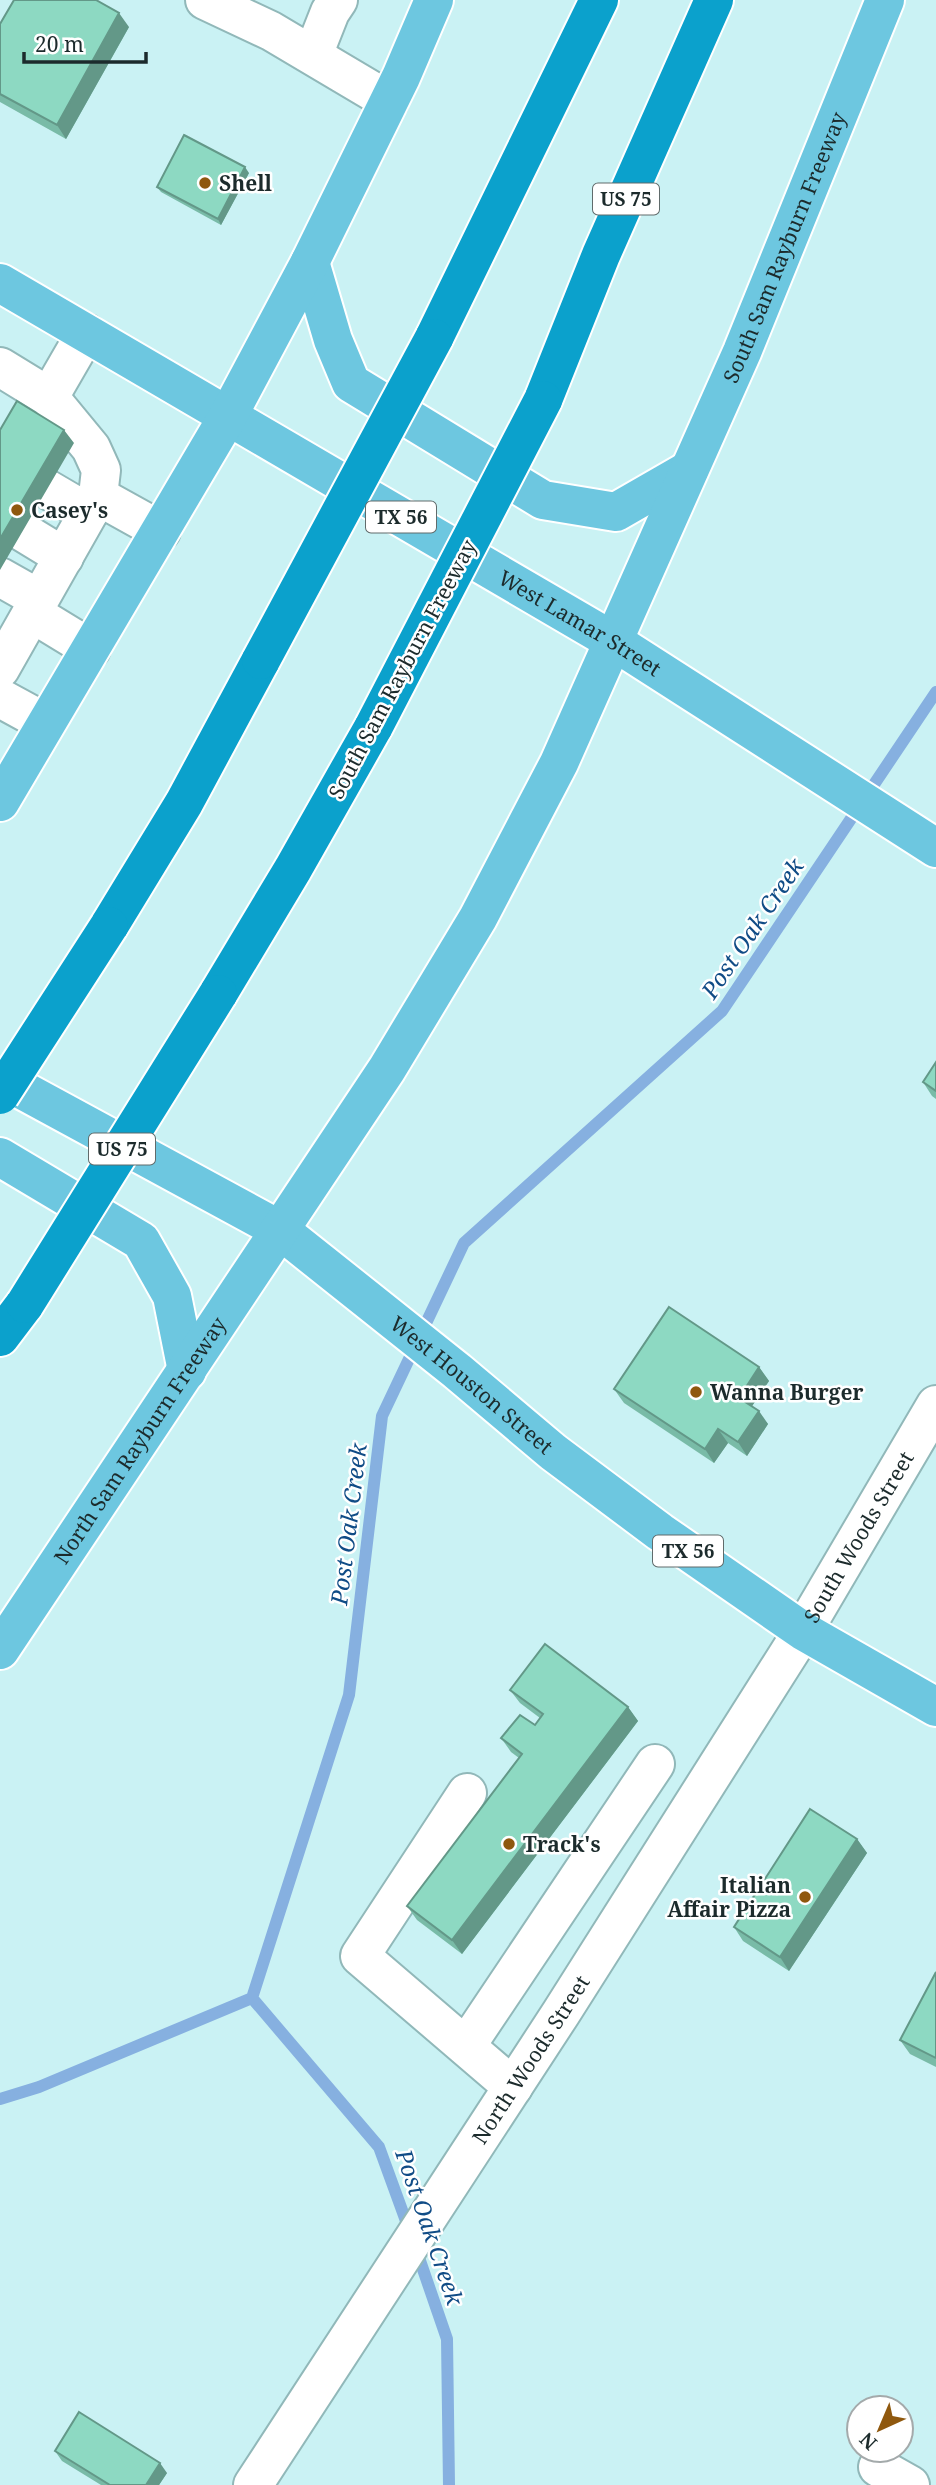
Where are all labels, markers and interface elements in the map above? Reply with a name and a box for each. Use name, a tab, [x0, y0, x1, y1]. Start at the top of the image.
scale bar	[24, 21, 147, 65]
text: 20 m	[35, 30, 84, 58]
street label: South Sam Rayburn Freeway	[716, 108, 852, 387]
place label: Shell	[219, 169, 273, 197]
marker: Shell	[197, 175, 213, 191]
road number: US 75	[593, 183, 659, 214]
place label: Casey's	[31, 496, 108, 524]
marker: Casey's	[9, 502, 25, 518]
road number: TX 56	[366, 502, 436, 532]
street label: South Sam Rayburn Freeway	[322, 534, 482, 804]
street label: West Lamar Street	[493, 563, 667, 682]
water label: Post Oak Creek	[693, 851, 811, 1005]
road number: US 75	[89, 1134, 155, 1164]
street label: West Houston Street	[385, 1309, 559, 1460]
street label: North Sam Rayburn Freeway	[47, 1311, 232, 1569]
place label: Wanna Burger	[710, 1378, 864, 1406]
marker: Wanna Burger	[688, 1384, 704, 1400]
water label: Post Oak Creek	[322, 1440, 374, 1608]
street label: South Woods Street	[797, 1446, 920, 1628]
road number: TX 56	[653, 1536, 723, 1567]
place label: Track's	[523, 1830, 601, 1858]
marker: Track's	[501, 1836, 517, 1852]
place label: Italian Affair Pizza	[667, 1871, 791, 1923]
marker: Italian Affair Pizza	[797, 1889, 813, 1905]
street label: North Woods Street	[465, 1970, 595, 2149]
water label: Post Oak Creek	[388, 2144, 472, 2310]
north arrow	[845, 2394, 915, 2464]
text: N	[854, 2427, 883, 2456]

